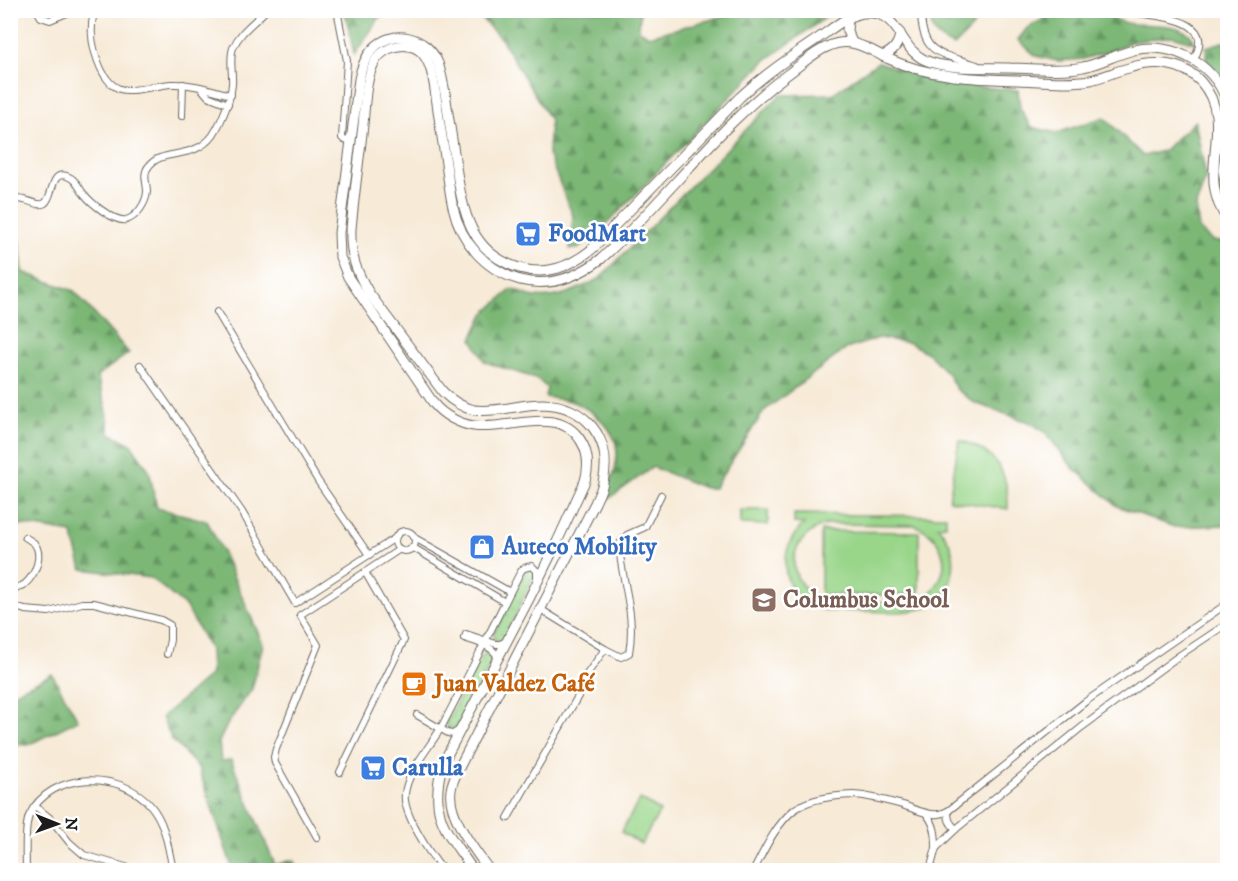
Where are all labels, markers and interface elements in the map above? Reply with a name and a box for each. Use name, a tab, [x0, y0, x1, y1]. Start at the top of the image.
supermarket icon: FoodMart	[513, 219, 543, 249]
place label: FoodMart	[548, 219, 646, 249]
shop icon: Auteco Mobility	[467, 532, 497, 562]
place label: Auteco Mobility	[501, 532, 657, 562]
school or university icon: Columbus School	[749, 585, 779, 615]
place label: Columbus School	[783, 585, 950, 615]
cafe icon: Juan Valdez Café	[399, 669, 429, 699]
place label: Juan Valdez Café	[431, 669, 596, 699]
supermarket icon: Carulla	[358, 753, 388, 783]
place label: Carulla	[392, 753, 464, 783]
north arrow	[27, 794, 87, 854]
text: N	[61, 818, 81, 831]

